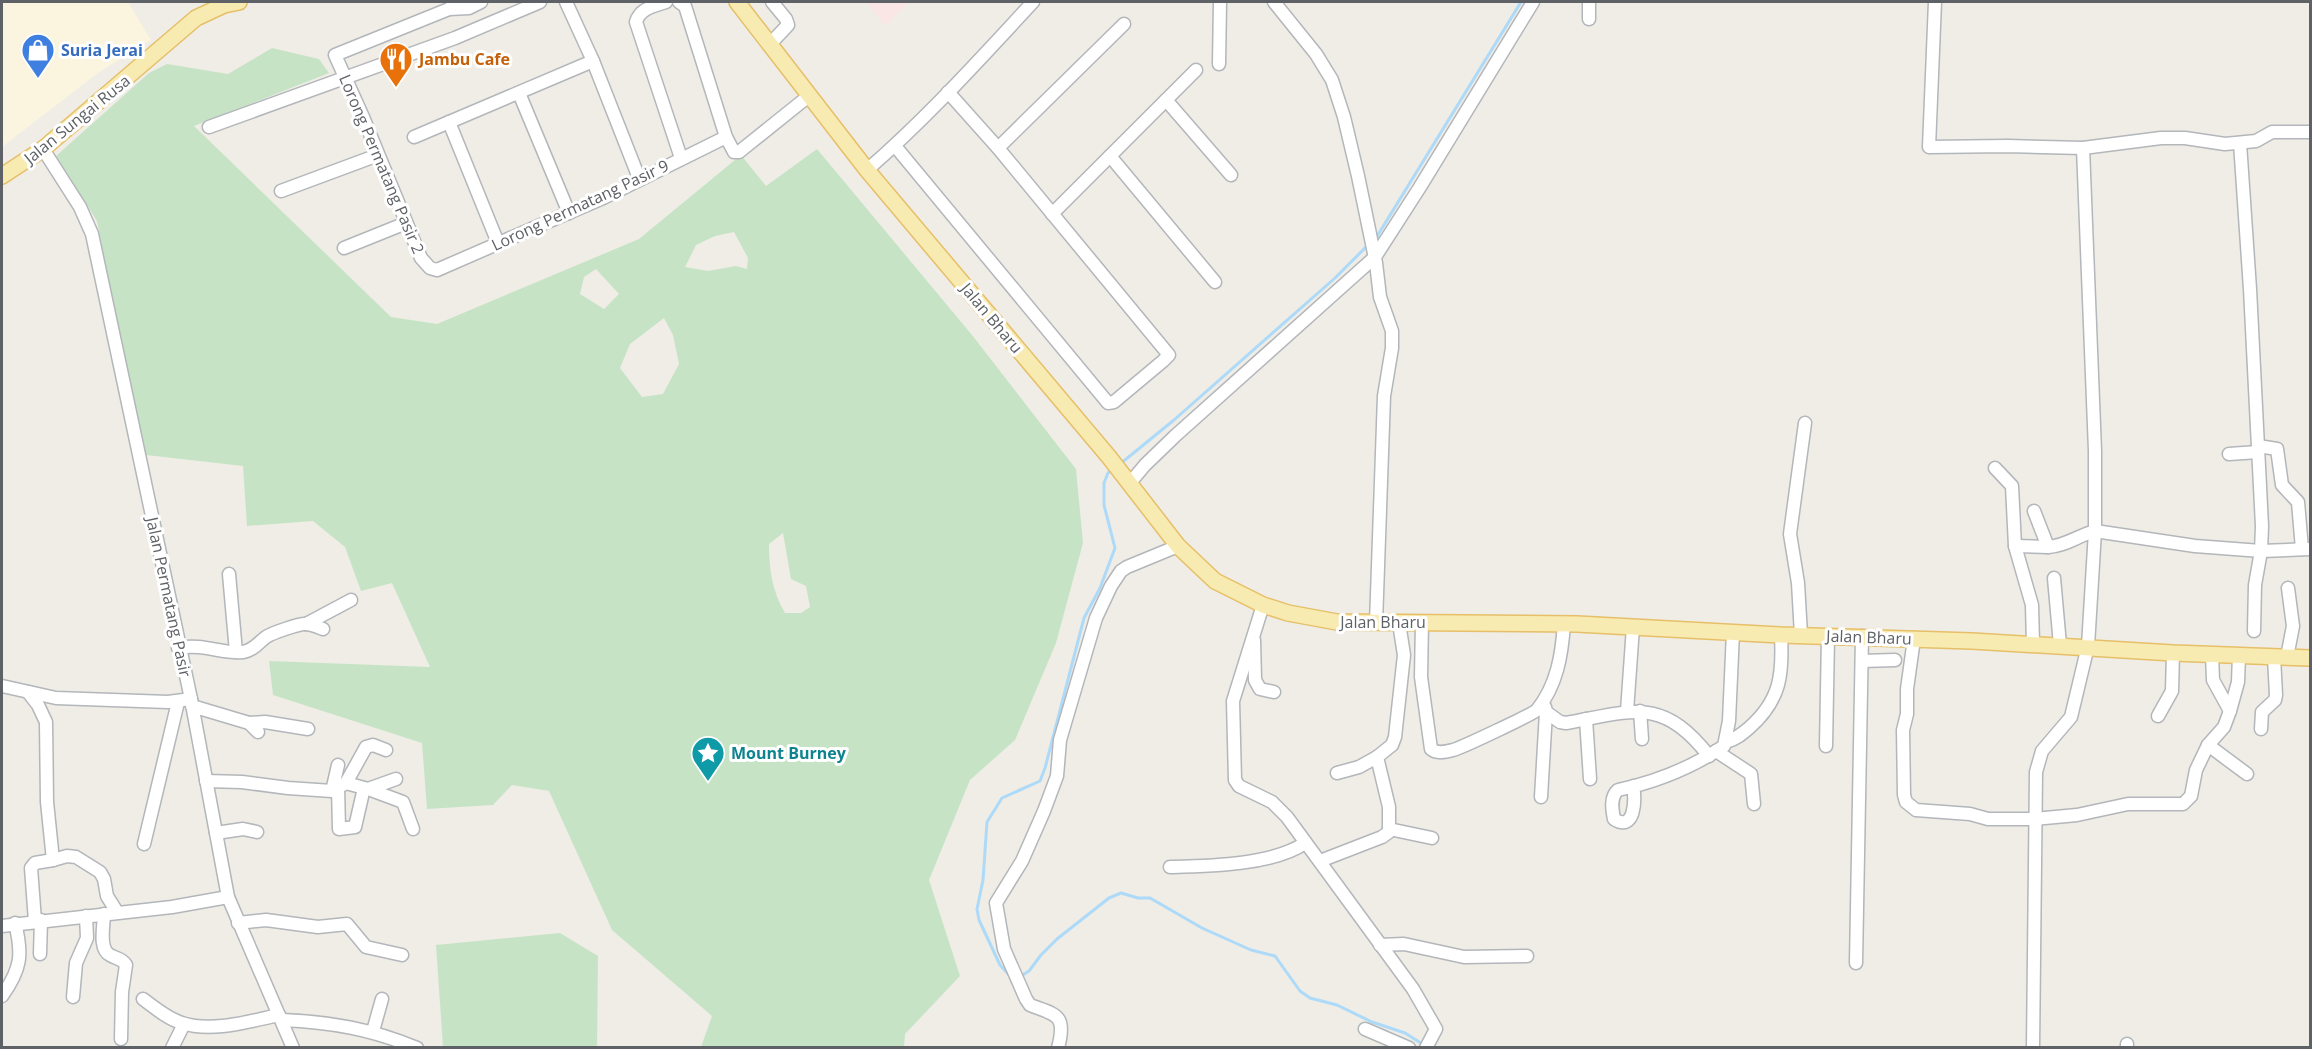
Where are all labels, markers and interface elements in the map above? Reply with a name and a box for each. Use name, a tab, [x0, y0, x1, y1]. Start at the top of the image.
shop icon: Suria Jerai	[20, 32, 56, 79]
place label: Suria Jerai	[61, 39, 143, 61]
restaurant icon: Jambu Cafe	[378, 41, 414, 88]
place label: Jambu Cafe	[417, 48, 510, 70]
street label: Jalan Sungai Rusa	[18, 69, 135, 170]
street label: Lorong Permatang Pasir 2	[334, 71, 430, 257]
street label: Lorong Permatang Pasir 9	[488, 154, 672, 256]
street label: Jalan Bharu	[955, 277, 1028, 358]
street label: Jalan Permatang Pasir	[141, 513, 197, 679]
street label: Jalan Bharu	[1338, 611, 1426, 633]
street label: Jalan Bharu	[1824, 624, 1912, 649]
place icon: Mount Burney	[690, 735, 726, 782]
place label: Mount Burney	[731, 742, 847, 764]

